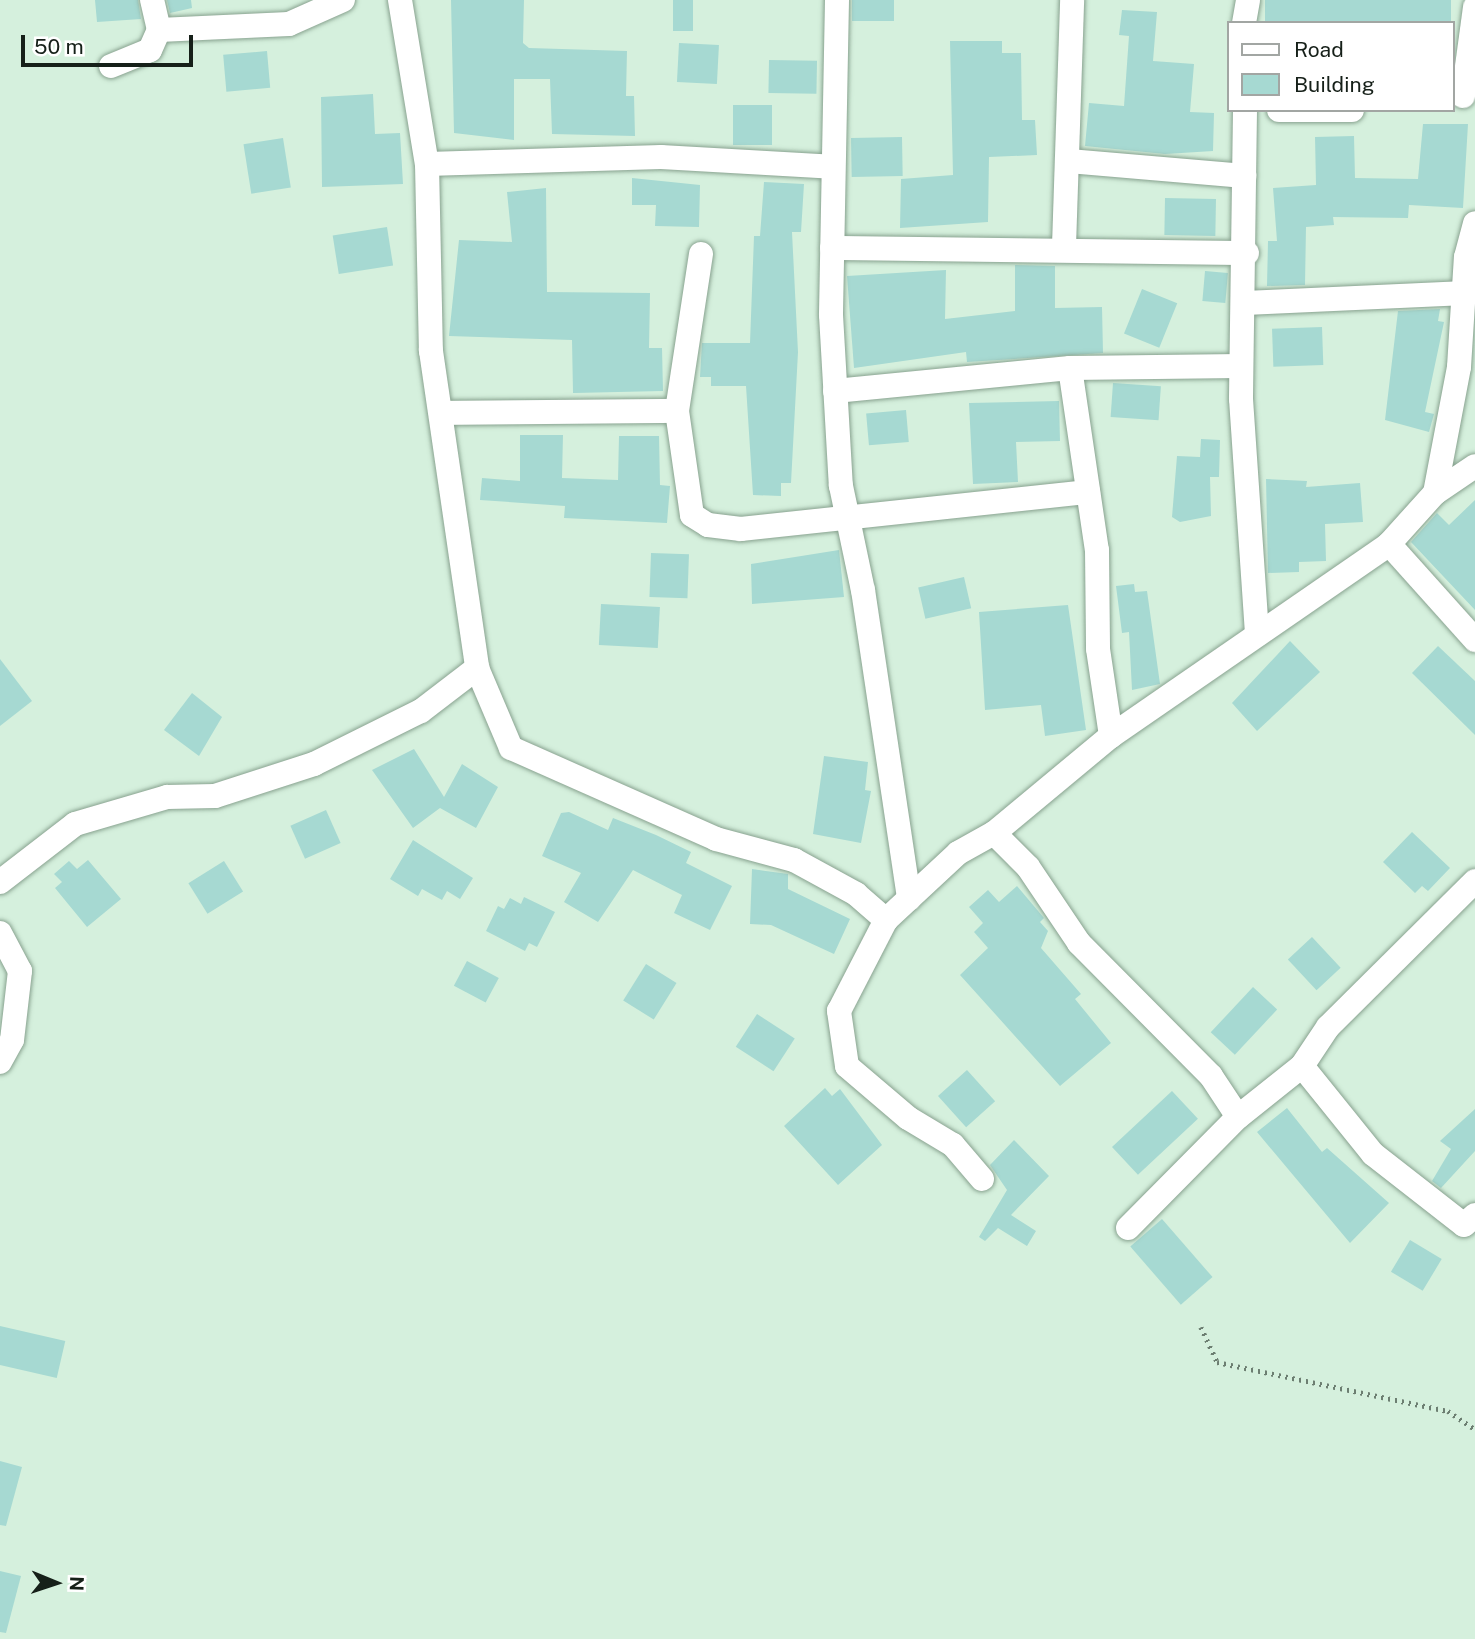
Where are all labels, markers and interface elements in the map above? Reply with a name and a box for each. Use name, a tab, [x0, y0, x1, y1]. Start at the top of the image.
scale bar	[24, 21, 196, 65]
legend	[1226, 21, 1454, 112]
text: 50 m	[34, 34, 84, 59]
text: Road	[1294, 37, 1344, 62]
text: Building	[1294, 72, 1375, 97]
north arrow	[21, 1548, 91, 1618]
text: N	[66, 1576, 88, 1592]

